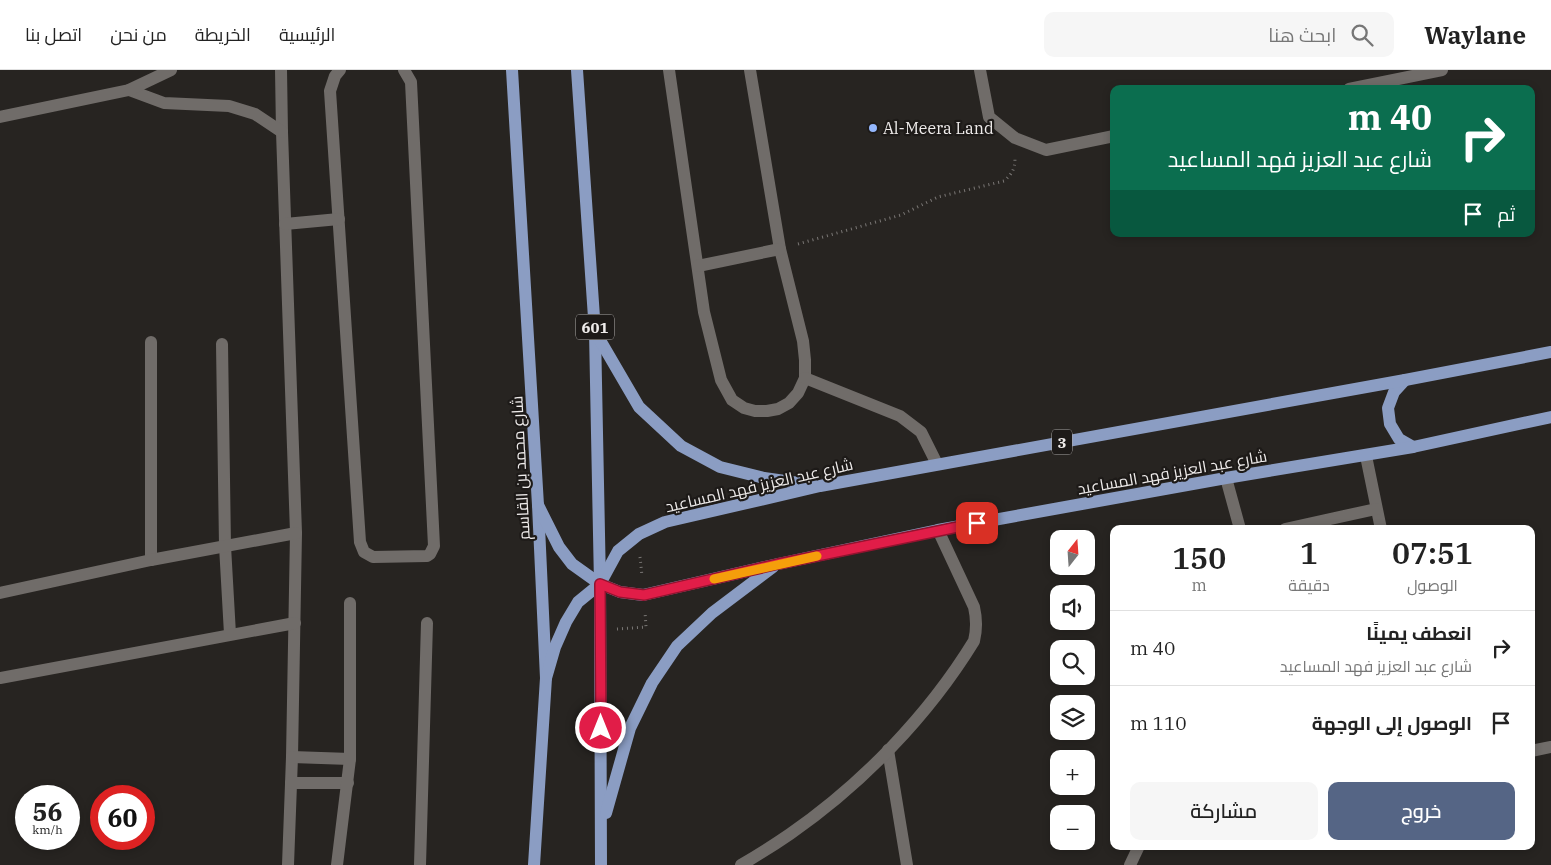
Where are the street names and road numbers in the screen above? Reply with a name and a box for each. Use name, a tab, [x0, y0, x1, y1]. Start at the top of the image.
road number: 601	[576, 314, 614, 340]
street label: شارع محمد بن القاسم	[506, 395, 536, 541]
road number: 3	[1052, 430, 1072, 454]
street label: شارع عبد العزيز فهد المساعيد	[1076, 445, 1269, 501]
street label: شارع عبد العزيز فهد المساعيد	[663, 454, 855, 518]

